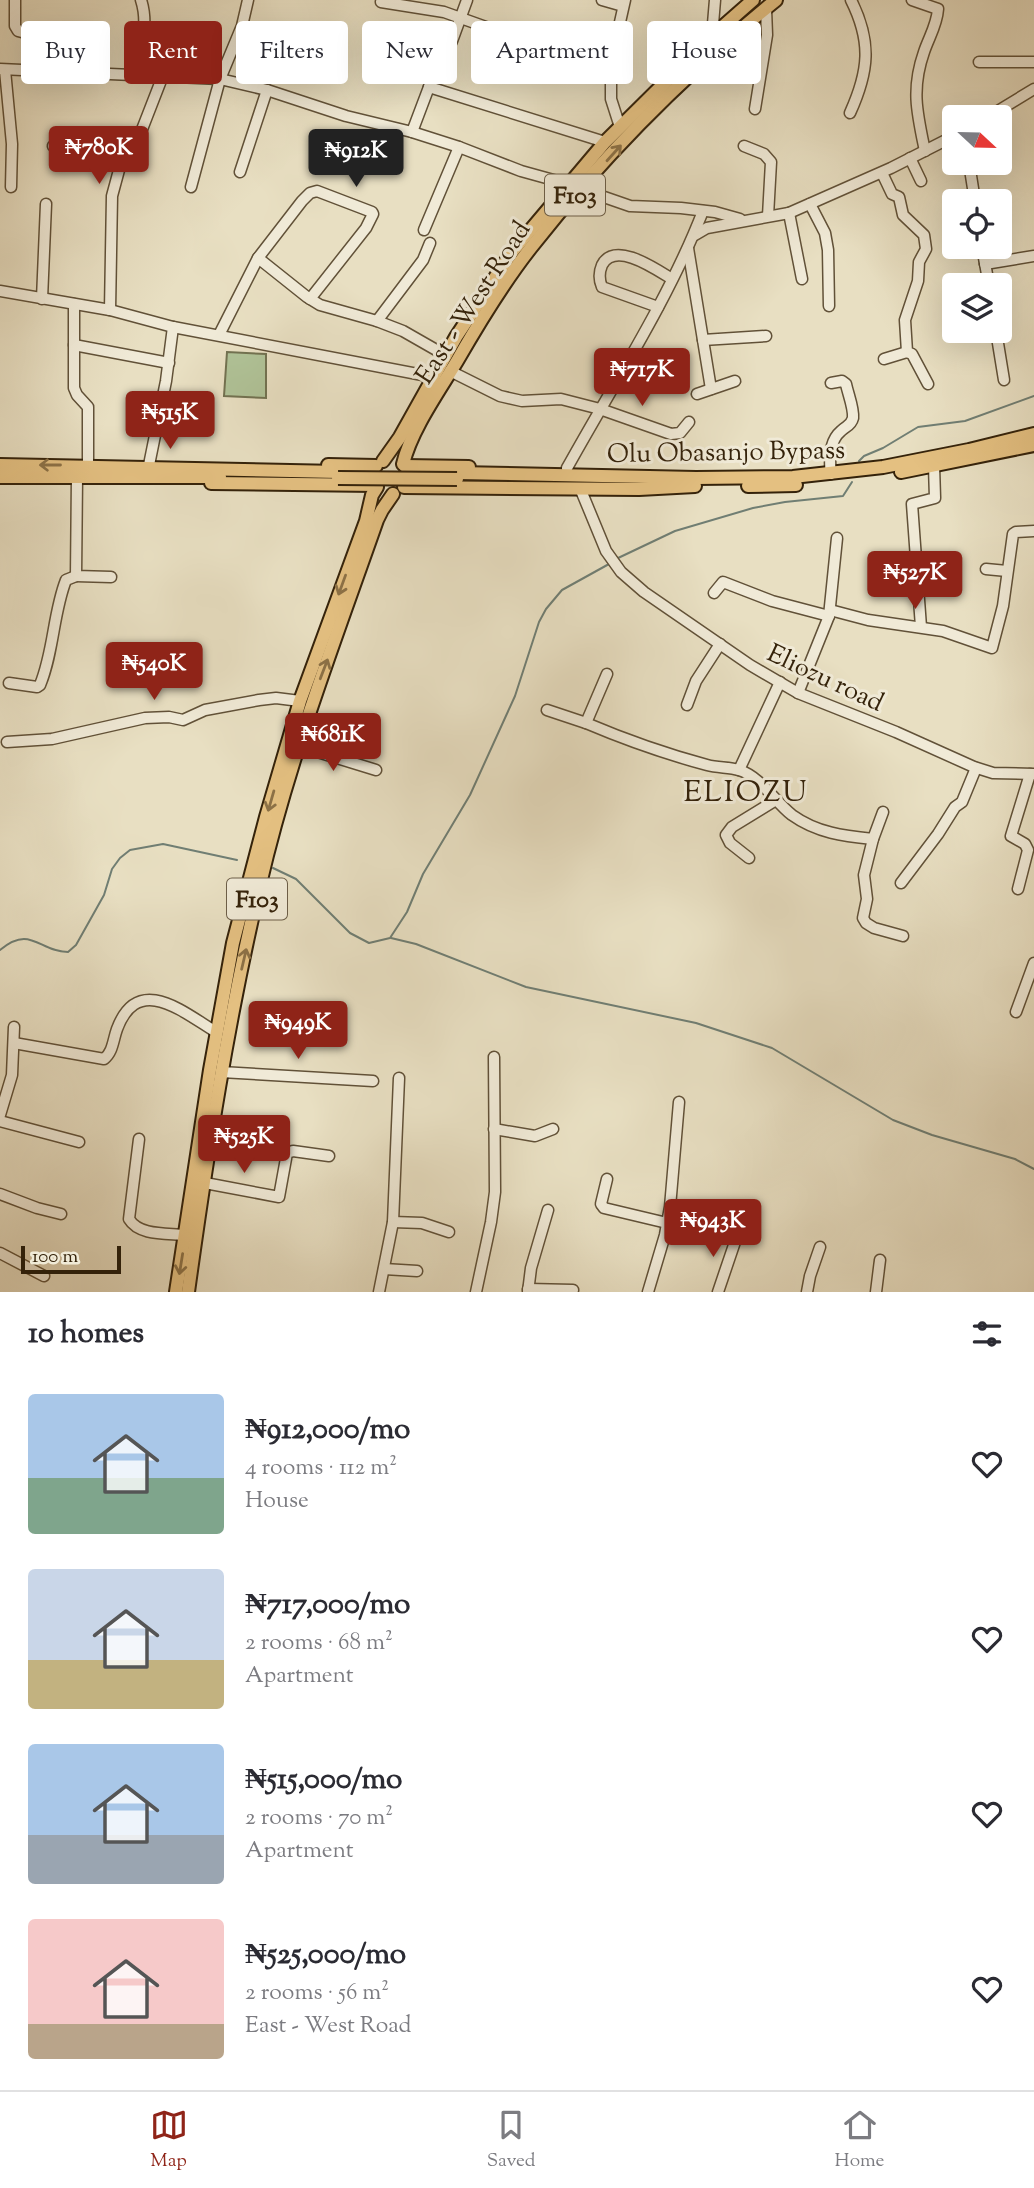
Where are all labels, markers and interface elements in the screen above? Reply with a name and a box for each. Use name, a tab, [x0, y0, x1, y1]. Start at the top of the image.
chip: Buy	[21, 21, 110, 84]
chip: Rent	[124, 21, 222, 84]
chip: Filters	[236, 21, 348, 84]
chip: New	[362, 21, 457, 84]
chip: Apartment	[471, 21, 633, 84]
chip: House	[647, 21, 761, 84]
north arrow	[942, 105, 1012, 175]
map controls	[942, 105, 1012, 343]
pin: ₦780K	[50, 127, 148, 186]
pin: ₦912K	[307, 130, 405, 189]
text: ₦780K	[65, 132, 133, 165]
text: ₦912K	[324, 135, 388, 168]
one-way arrow	[605, 145, 622, 162]
road number: F103	[545, 174, 605, 216]
button: locate	[942, 189, 1012, 259]
street label: East - West Road	[407, 214, 541, 392]
button: layers	[942, 273, 1012, 343]
pin: ₦717K	[593, 348, 691, 408]
text: ₦717K	[610, 354, 674, 387]
pin: ₦515K	[121, 392, 219, 451]
text: ₦515K	[142, 397, 198, 430]
street label: Olu Obasanjo Bypass	[607, 433, 846, 474]
one-way arrow	[39, 458, 62, 472]
pin: ₦527K	[866, 552, 964, 611]
text: ₦527K	[883, 557, 947, 590]
one-way arrow	[335, 574, 347, 595]
street label: Eliozu road	[760, 636, 890, 723]
pin: ₦540K	[105, 642, 203, 702]
text: ₦540K	[122, 648, 186, 681]
one-way arrow	[319, 659, 331, 681]
pin: ₦681K	[284, 714, 382, 773]
text: ₦681K	[301, 719, 365, 752]
district label: ELIOZU	[684, 772, 808, 815]
one-way arrow	[263, 790, 276, 812]
road number: F103	[227, 878, 287, 919]
one-way arrow	[237, 948, 251, 971]
pin: ₦949K	[249, 1002, 347, 1061]
text: ₦949K	[264, 1007, 332, 1040]
pin: ₦525K	[195, 1116, 293, 1175]
text: ₦525K	[214, 1121, 274, 1154]
pin: ₦943K	[664, 1200, 762, 1259]
text: ₦943K	[680, 1205, 746, 1238]
scale bar	[21, 1243, 121, 1275]
text: 100 m	[32, 1244, 78, 1271]
one-way arrow	[174, 1252, 187, 1275]
text: 10 homes	[28, 1313, 144, 1356]
icon: filters	[968, 1315, 1006, 1353]
text: ₦912,000/mo	[245, 1409, 410, 1452]
icon: home	[84, 1422, 168, 1506]
icon: heart	[968, 1445, 1006, 1483]
text: 4 rooms · 112 m²	[245, 1452, 397, 1485]
text: House	[245, 1485, 309, 1518]
text: ₦717,000/mo	[245, 1584, 411, 1627]
icon: home	[84, 1597, 168, 1681]
icon: heart	[968, 1620, 1006, 1658]
text: 2 rooms · 68 m²	[245, 1627, 393, 1660]
text: Apartment	[245, 1660, 354, 1693]
text: ₦515,000/mo	[245, 1759, 402, 1802]
icon: home	[84, 1772, 168, 1856]
icon: heart	[968, 1795, 1006, 1833]
text: 2 rooms · 70 m²	[245, 1802, 393, 1835]
text: Apartment	[245, 1835, 354, 1868]
text: ₦525,000/mo	[245, 1934, 406, 1977]
icon: home	[84, 1947, 168, 2031]
icon: heart	[968, 1970, 1006, 2008]
text: 2 rooms · 56 m²	[245, 1977, 389, 2010]
text: East - West Road	[245, 2010, 412, 2043]
tab: Map	[150, 2106, 188, 2175]
tab: Saved	[487, 2106, 535, 2175]
tab: Home	[835, 2106, 884, 2175]

